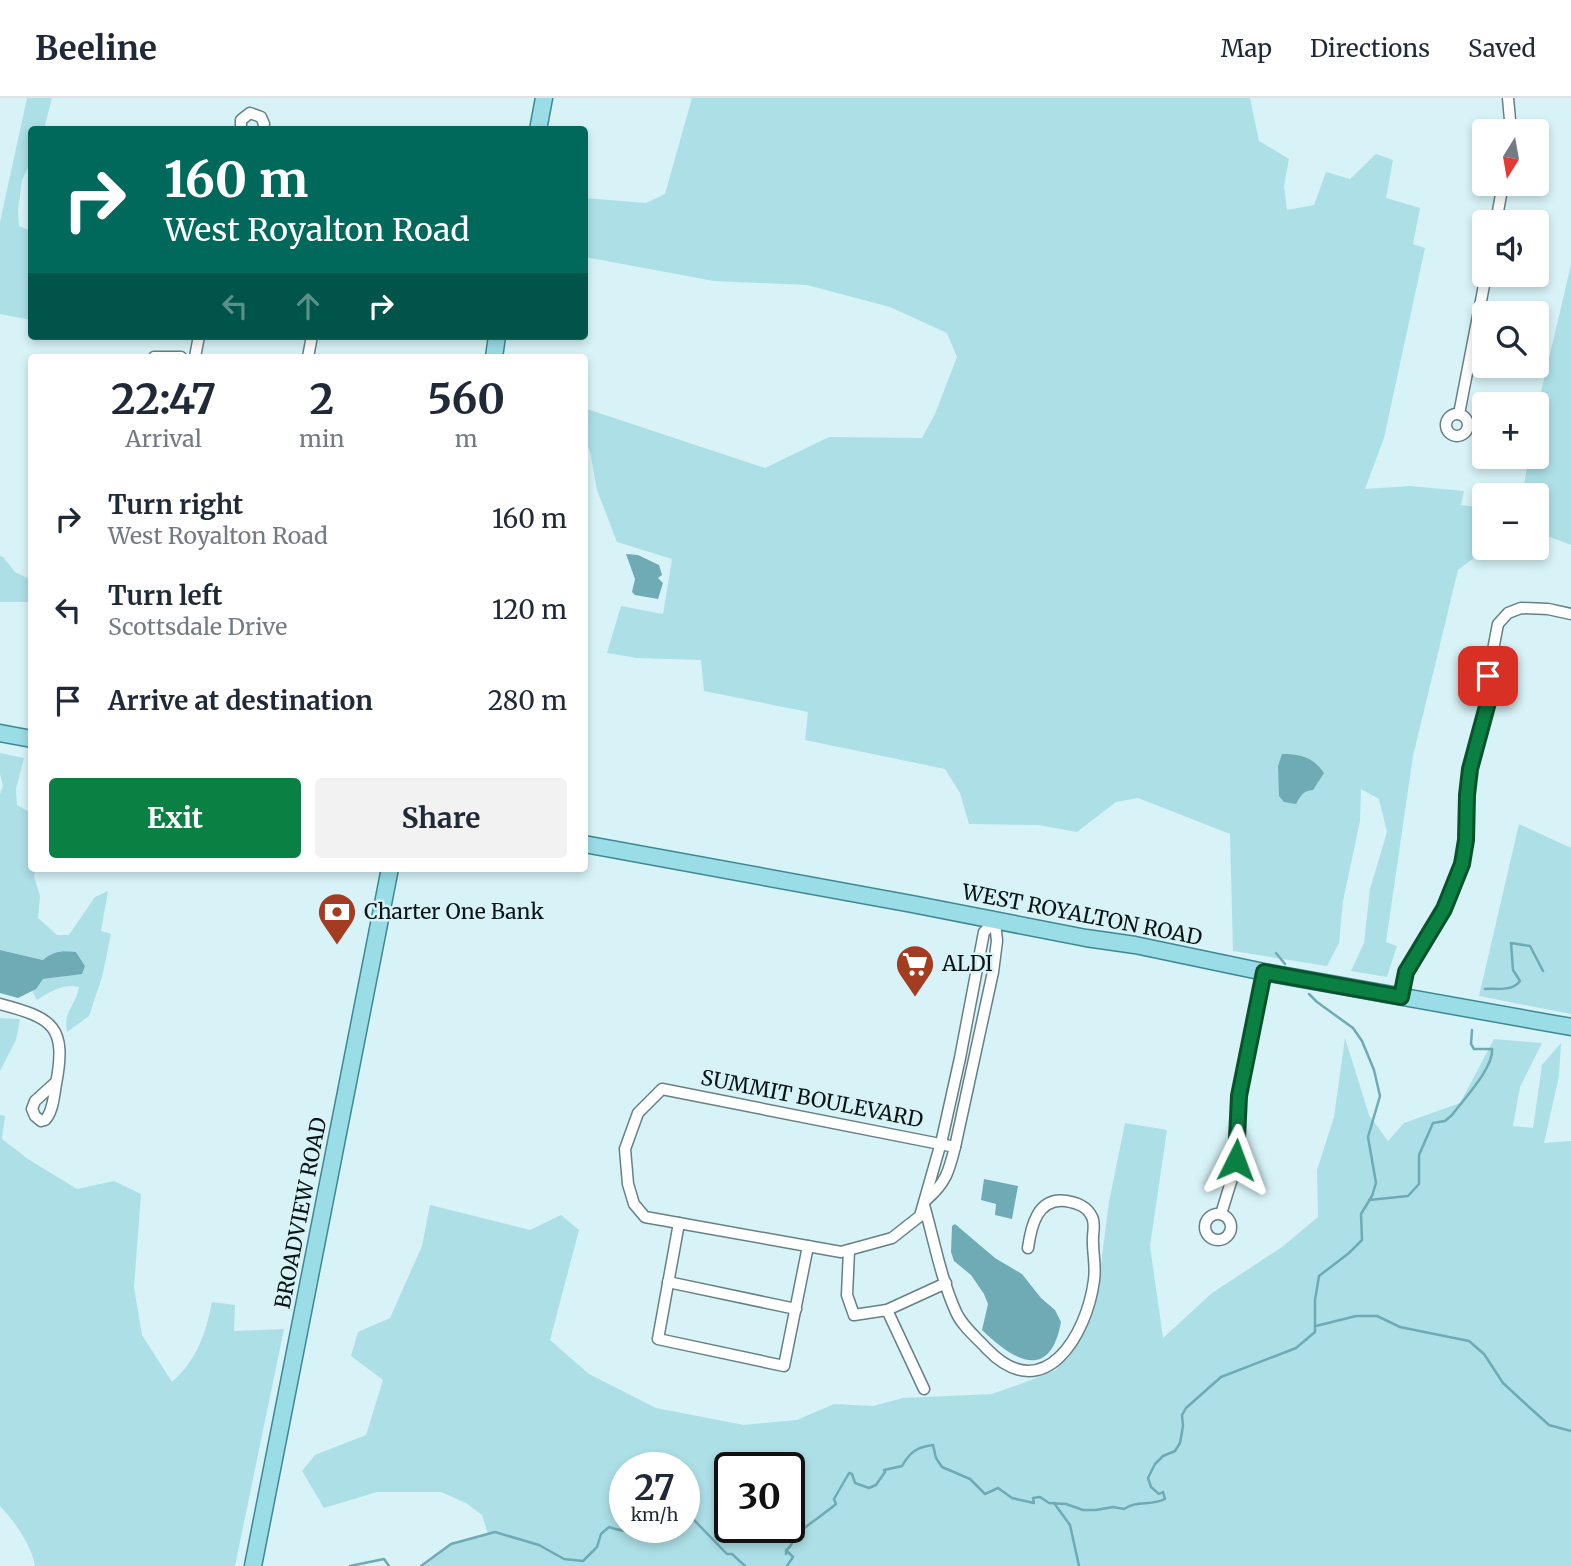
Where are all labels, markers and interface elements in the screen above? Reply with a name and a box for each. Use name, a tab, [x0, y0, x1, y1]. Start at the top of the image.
text: Beeline	[35, 28, 157, 69]
text: Map	[1221, 33, 1272, 64]
text: Directions	[1310, 33, 1430, 64]
text: Saved	[1468, 33, 1536, 64]
north arrow	[1472, 119, 1549, 196]
map controls	[1472, 119, 1549, 560]
text: 160 m	[164, 149, 308, 210]
icon: right	[49, 154, 140, 245]
text: West Royalton Road	[164, 210, 470, 250]
button: sound	[1472, 210, 1549, 287]
icon: left	[216, 287, 254, 325]
icon: ahead	[289, 287, 327, 325]
icon: right	[362, 287, 400, 325]
button: search	[1472, 301, 1549, 378]
text: 22:47	[111, 373, 216, 425]
text: 2	[310, 373, 334, 425]
text: 560	[428, 373, 505, 425]
button: +	[1472, 392, 1549, 469]
text: Arrival	[125, 424, 202, 453]
text: min	[299, 424, 345, 453]
text: m	[455, 424, 478, 453]
button: −	[1472, 483, 1549, 560]
text: Turn right	[108, 488, 243, 521]
icon: right	[49, 500, 87, 538]
text: 160 m	[492, 502, 567, 535]
text: West Royalton Road	[108, 521, 328, 550]
text: Turn left	[108, 579, 222, 612]
icon: left	[49, 591, 87, 629]
text: 120 m	[492, 593, 567, 626]
text: Scottsdale Drive	[108, 612, 287, 641]
pin	[1458, 646, 1518, 706]
icon: arrive	[1469, 657, 1507, 695]
icon: arrive	[49, 682, 87, 720]
text: Arrive at destination	[108, 684, 373, 717]
text: 280 m	[488, 684, 567, 717]
button: Exit	[49, 778, 301, 858]
button: Share	[315, 778, 567, 858]
street label: WEST ROYALTON ROAD	[959, 878, 1205, 951]
bank icon: Charter One Bank	[316, 891, 358, 946]
place label: Charter One Bank	[364, 898, 544, 925]
supermarket icon: ALDI	[894, 943, 936, 998]
place label: ALDI	[941, 950, 993, 977]
street label: SUMMIT BOULEVARD	[699, 1064, 926, 1133]
street label: BROADVIEW ROAD	[269, 1115, 332, 1311]
position arrow	[1199, 1123, 1273, 1197]
speed limit sign: 30	[714, 1452, 805, 1543]
text: 27	[634, 1466, 675, 1510]
text: km/h	[631, 1503, 678, 1526]

